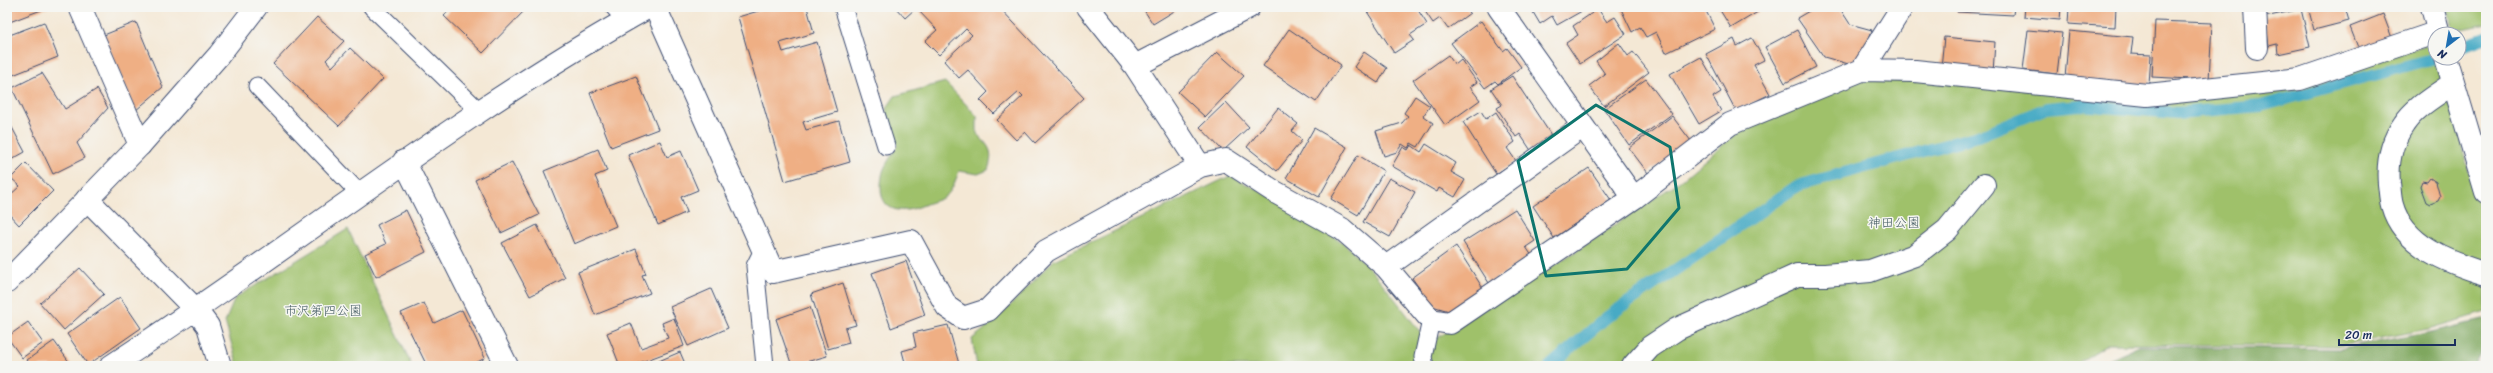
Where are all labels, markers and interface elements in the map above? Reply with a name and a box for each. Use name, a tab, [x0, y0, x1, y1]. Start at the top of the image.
north arrow	[2427, 26, 2467, 66]
text: N	[2434, 44, 2451, 65]
park label: 神田公園	[1868, 211, 1920, 234]
park label: 市沢第四公園	[284, 299, 362, 322]
scale bar	[2339, 321, 2455, 347]
text: 20 m	[2345, 324, 2372, 346]

